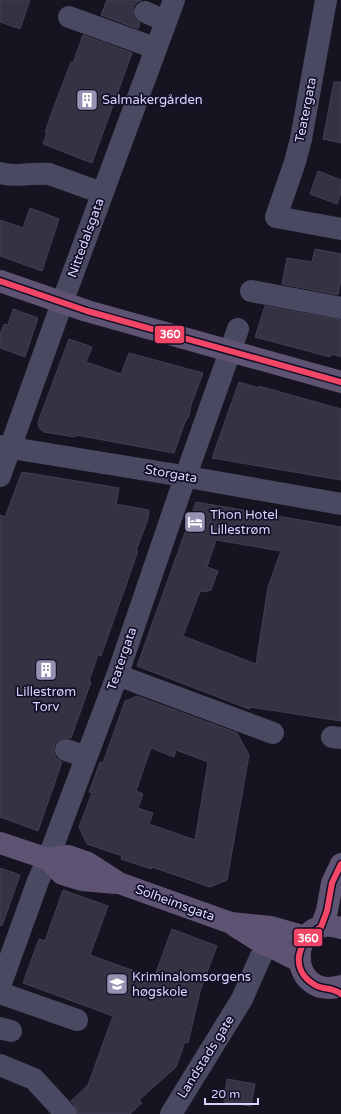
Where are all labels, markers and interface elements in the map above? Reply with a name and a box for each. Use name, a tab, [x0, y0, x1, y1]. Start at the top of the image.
street label: Teatergata	[292, 76, 320, 144]
building icon: Salmakergården	[74, 87, 100, 113]
place label: Salmakergården	[102, 92, 203, 108]
street label: Nittedalsgata	[64, 196, 108, 280]
line badge: 360	[154, 325, 185, 344]
text: 360	[160, 328, 180, 341]
street label: Storgata	[144, 462, 198, 486]
place label: Thon Hotel Lillestrøm	[210, 507, 278, 538]
hotel icon: Thon Hotel Lillestrøm	[182, 509, 208, 535]
street label: Teatergata	[104, 625, 140, 693]
building icon: Lillestrøm Torv	[33, 657, 59, 683]
place label: Lillestrøm Torv	[16, 684, 76, 715]
street label: Solheimsgata	[133, 881, 217, 925]
line badge: 360	[293, 928, 323, 947]
text: 360	[298, 932, 318, 945]
place label: Kriminalomsorgens høgskole	[132, 969, 251, 1000]
school or university icon: Kriminalomsorgens høgskole	[104, 971, 130, 997]
street label: Landstads gate	[174, 1013, 238, 1101]
scale bar	[205, 1080, 258, 1106]
text: 20 m	[211, 1087, 240, 1101]

